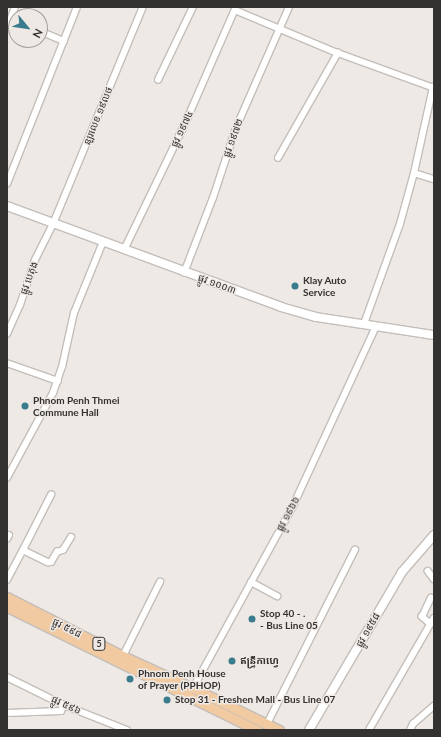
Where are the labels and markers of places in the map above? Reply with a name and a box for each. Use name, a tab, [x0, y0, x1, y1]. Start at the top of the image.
place label: Klay Auto Service	[303, 274, 347, 298]
marker: Klay Auto Service	[290, 281, 300, 291]
place label: Phnom Penh Thmei Commune Hall	[33, 394, 120, 418]
marker: Phnom Penh Thmei Commune Hall	[20, 401, 30, 411]
place label: Stop 40 - . - Bus Line 05	[260, 607, 318, 630]
marker: Stop 40 - . - Bus Line 05	[247, 614, 257, 624]
place label: ឥន្ទ្រីកាហ្វេ	[240, 655, 279, 667]
marker: ឥន្ទ្រីកាហ្វេ	[227, 656, 237, 666]
place label: Phnom Penh House of Prayer (PPHOP)	[138, 667, 226, 690]
marker: Phnom Penh House of Prayer (PPHOP)	[125, 674, 135, 684]
place label: Stop 31 - Freshen Mall - Bus Line 07	[175, 694, 335, 706]
marker: Stop 31 - Freshen Mall - Bus Line 07	[162, 695, 172, 705]

